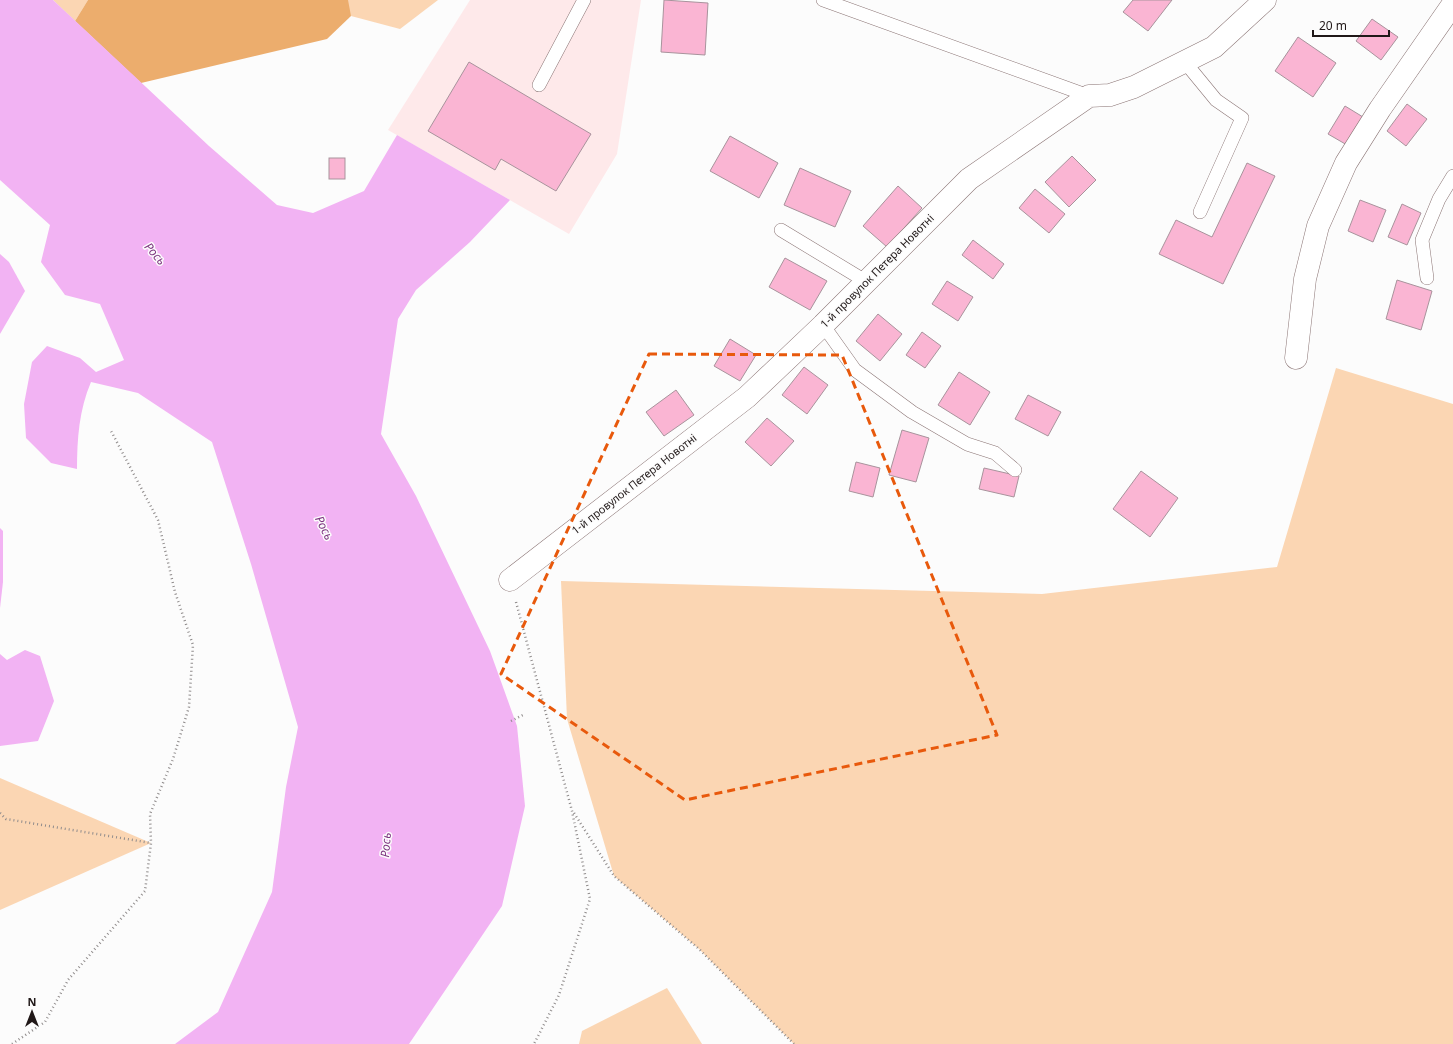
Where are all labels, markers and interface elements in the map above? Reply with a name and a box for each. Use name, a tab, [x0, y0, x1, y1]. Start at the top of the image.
scale bar	[1313, 12, 1389, 38]
text: 20 m	[1319, 17, 1347, 34]
street label: 1-й провулок Петера Новотні	[817, 211, 937, 331]
water label: Рось	[141, 239, 170, 269]
street label: 1-й провулок Петера Новотні	[568, 430, 699, 537]
water label: Рось	[311, 513, 338, 543]
water label: Рось	[376, 832, 395, 858]
north arrow	[12, 992, 52, 1032]
text: N	[28, 994, 36, 1009]

